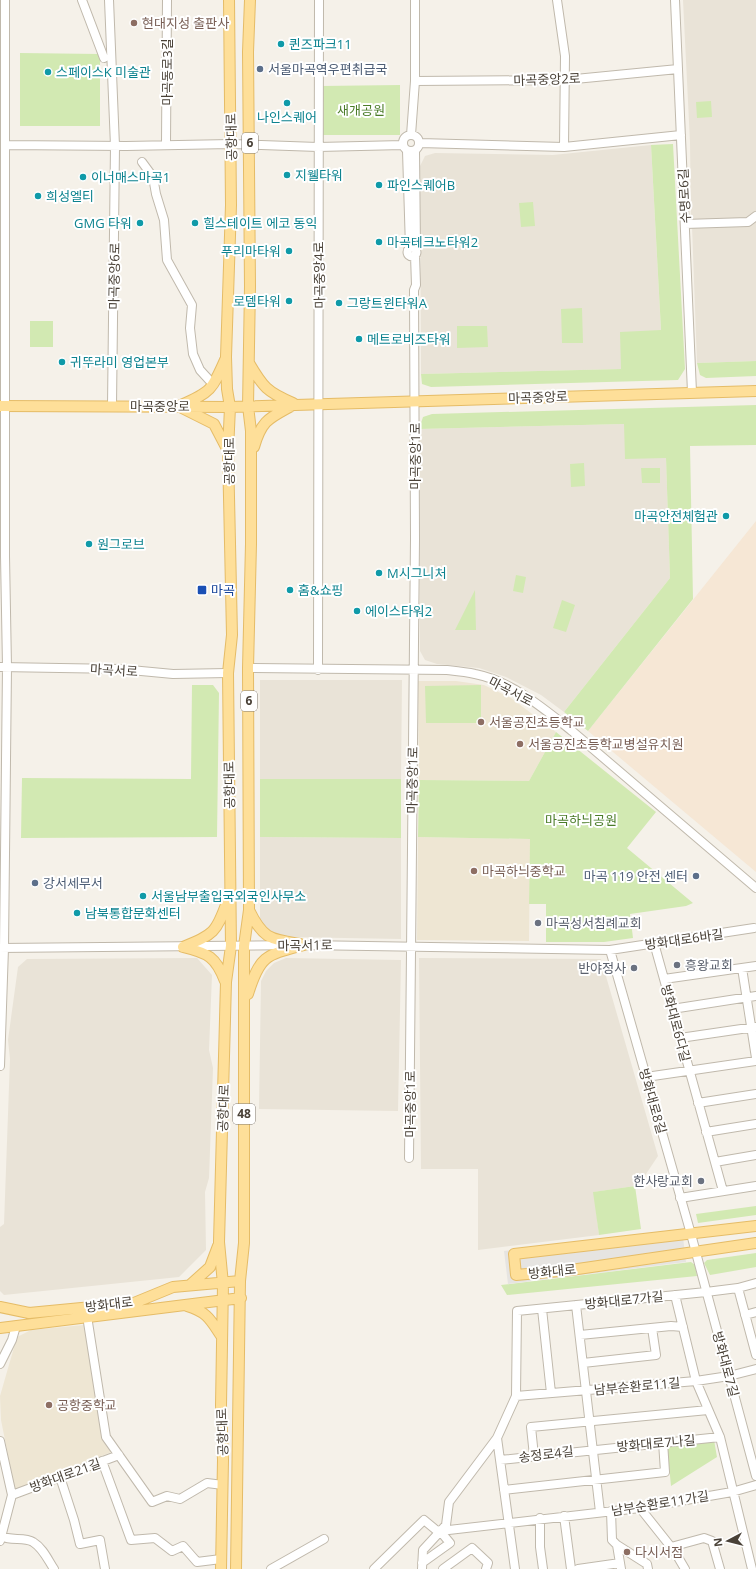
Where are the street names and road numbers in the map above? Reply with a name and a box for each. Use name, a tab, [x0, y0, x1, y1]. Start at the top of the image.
street label: 마곡동로3길	[158, 38, 176, 106]
street label: 마곡중앙2로	[513, 69, 581, 89]
street label: 공항대로	[222, 113, 240, 161]
road number: 6	[242, 133, 258, 153]
street label: 수명로6길	[674, 168, 694, 224]
street label: 마곡중앙4로	[309, 241, 329, 309]
street label: 마곡중앙6로	[104, 242, 124, 310]
street label: 마곡중앙로	[508, 387, 568, 407]
street label: 마곡중앙로	[130, 397, 190, 415]
street label: 마곡중앙1로	[406, 422, 424, 490]
street label: 공항대로	[220, 437, 238, 485]
street label: 마곡서로	[90, 660, 138, 680]
street label: 마곡서로	[486, 672, 536, 710]
road number: 6	[241, 691, 257, 711]
street label: 마곡중앙1로	[402, 746, 422, 814]
street label: 공항대로	[220, 761, 238, 809]
street label: 방화대로6바길	[644, 925, 724, 953]
street label: 마곡서1로	[277, 936, 333, 954]
street label: 방화대로6다길	[657, 982, 695, 1064]
street label: 방화대로8길	[635, 1066, 671, 1136]
street label: 마곡중앙1로	[401, 1070, 419, 1138]
street label: 공항대로	[213, 1084, 233, 1132]
road number: 48	[233, 1104, 255, 1124]
street label: 방화대로	[527, 1260, 577, 1282]
street label: 방화대로7가길	[584, 1287, 664, 1313]
street label: 방화대로	[84, 1292, 134, 1316]
street label: 방화대로7길	[709, 1329, 743, 1399]
street label: 남부순환로11길	[593, 1373, 681, 1399]
street label: 공항대로	[212, 1408, 232, 1456]
street label: 방화대로7나길	[616, 1431, 696, 1455]
street label: 송정로4길	[517, 1442, 575, 1466]
street label: 방화대로21길	[27, 1454, 103, 1496]
street label: 남부순환로11가길	[610, 1486, 710, 1520]

